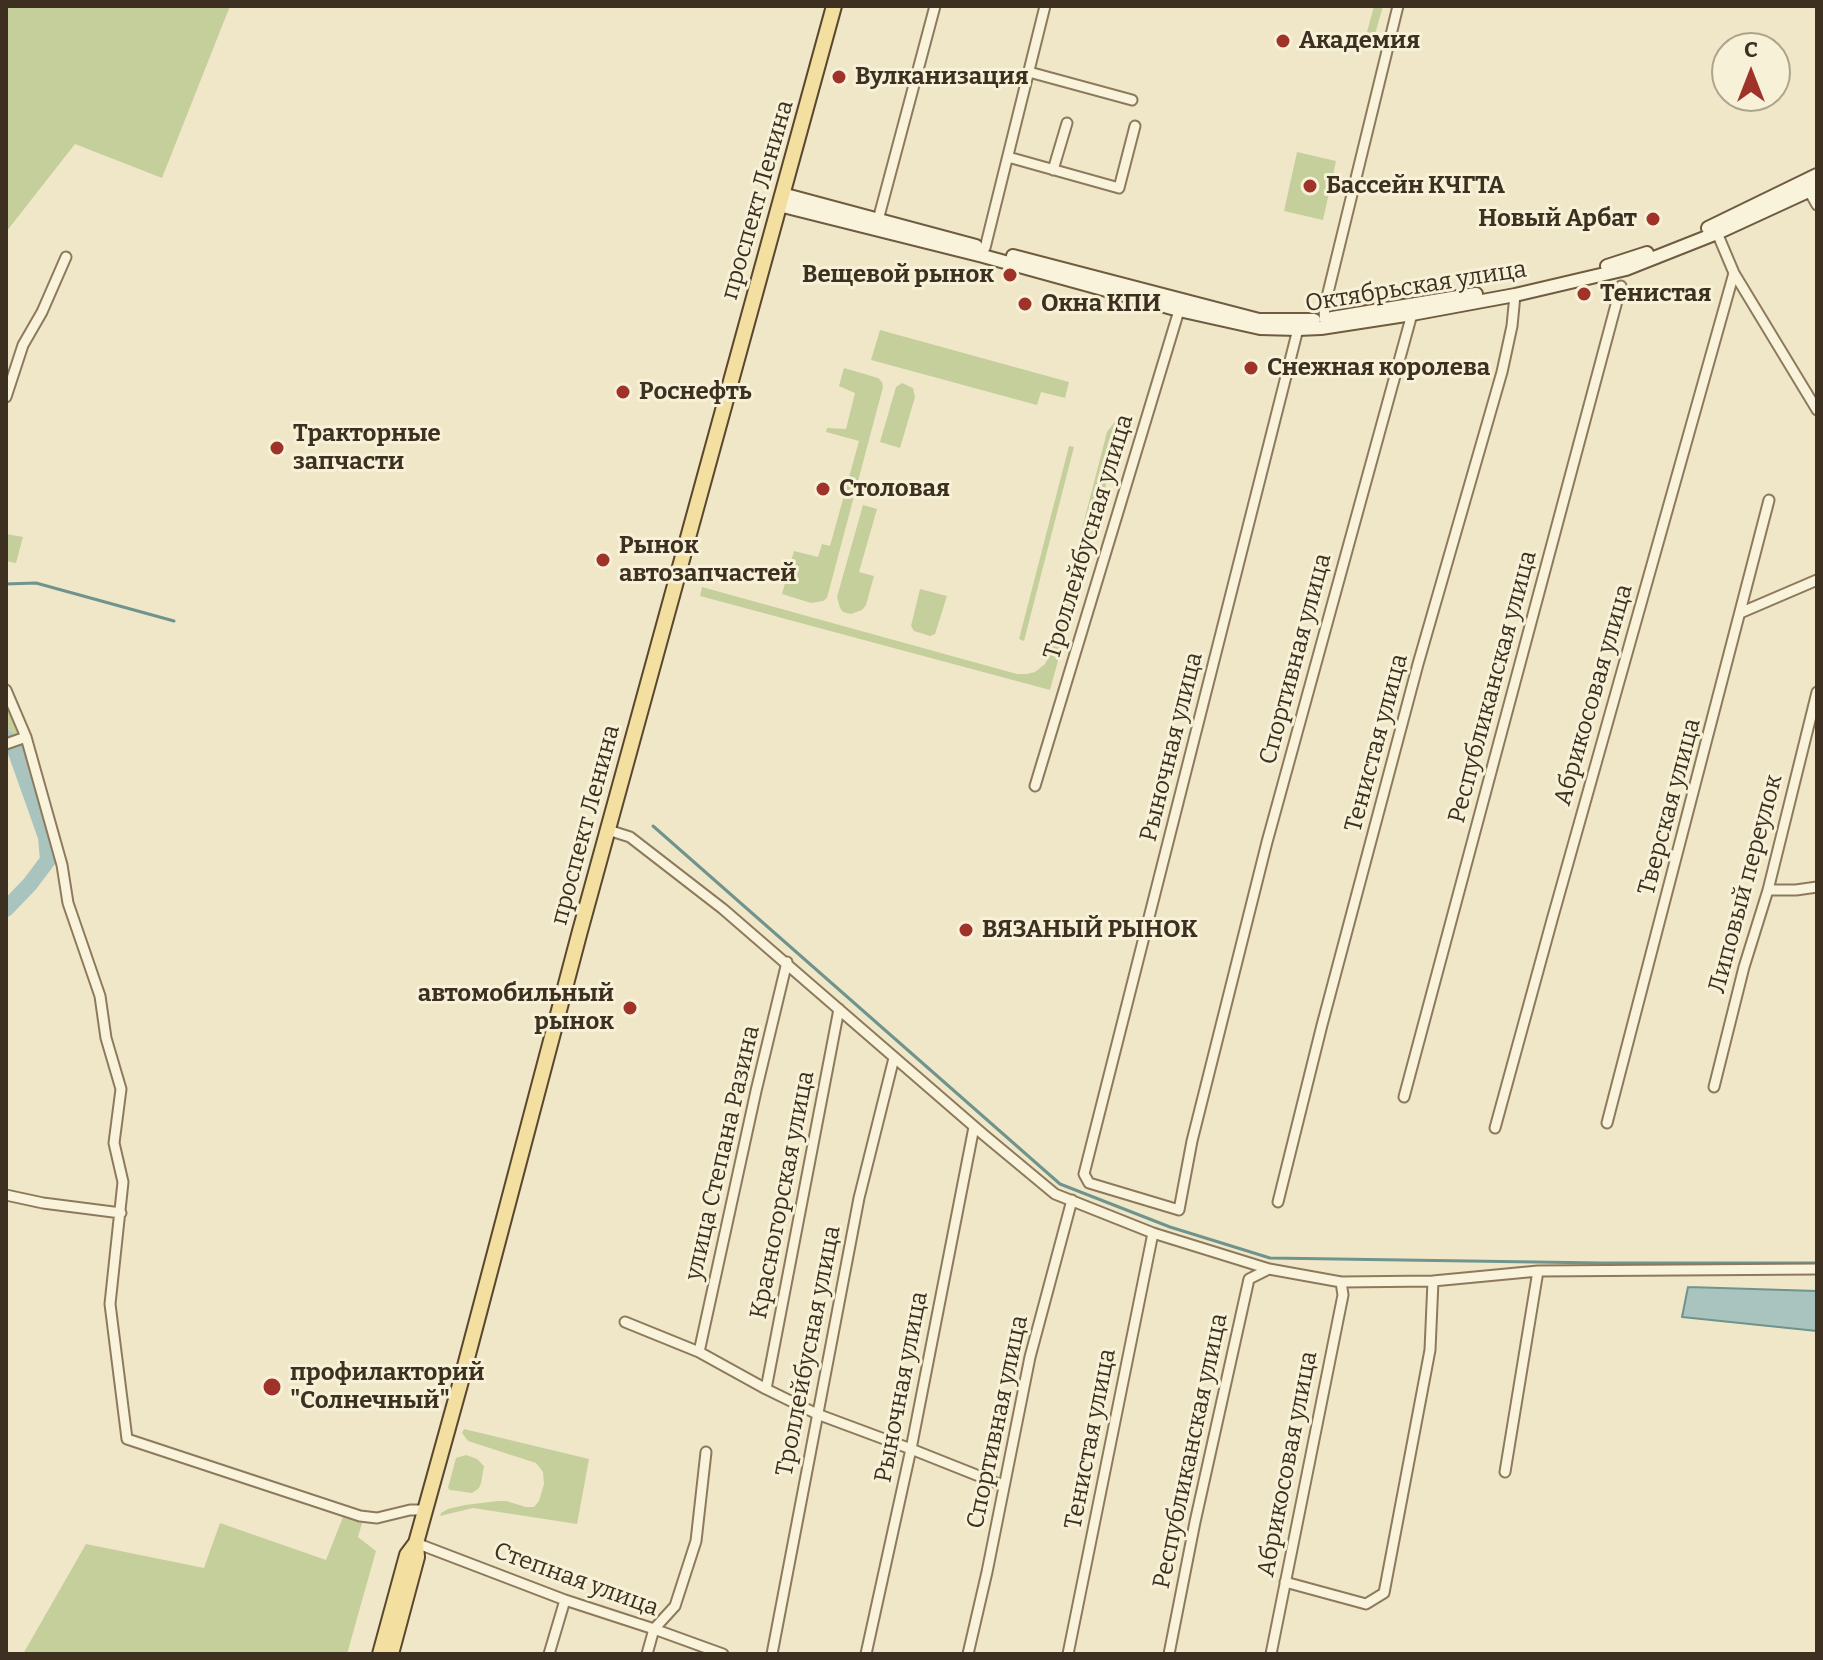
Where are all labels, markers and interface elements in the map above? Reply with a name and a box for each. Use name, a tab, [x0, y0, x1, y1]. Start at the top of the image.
place label: Академия	[1299, 27, 1420, 55]
marker: Академия	[1274, 32, 1292, 50]
north arrow	[1711, 32, 1791, 112]
text: С	[1744, 36, 1758, 63]
place label: Вулканизация	[855, 63, 1029, 91]
marker: Вулканизация	[830, 68, 848, 86]
street label: проспект Ленина	[716, 97, 800, 303]
place label: Бассейн КЧГТА	[1326, 172, 1505, 200]
marker: Бассейн КЧГТА	[1301, 177, 1319, 195]
place label: Новый Арбат	[1478, 205, 1637, 233]
marker: Новый Арбат	[1644, 210, 1662, 228]
street label: Октябрьская улица	[1303, 255, 1529, 319]
place label: Вещевой рынок	[802, 261, 994, 289]
marker: Вещевой рынок	[1001, 266, 1019, 284]
place label: Тенистая	[1600, 280, 1711, 308]
marker: Тенистая	[1575, 285, 1593, 303]
place label: Окна КПИ	[1041, 290, 1161, 318]
marker: Окна КПИ	[1016, 295, 1034, 313]
place label: Снежная королева	[1267, 354, 1490, 382]
marker: Снежная королева	[1242, 359, 1260, 377]
place label: Роснефть	[639, 378, 752, 406]
marker: Роснефть	[614, 383, 632, 401]
street label: Троллейбусная улица	[1038, 411, 1140, 663]
place label: Тракторные запчасти	[293, 420, 441, 476]
marker: Тракторные запчасти	[268, 439, 286, 457]
place label: Столовая	[839, 475, 950, 503]
marker: Столовая	[814, 480, 832, 498]
place label: Рынок автозапчастей	[619, 532, 797, 588]
street label: Республиканская улица	[1443, 548, 1543, 826]
street label: Спортивная улица	[1254, 550, 1338, 768]
marker: Рынок автозапчастей	[594, 551, 612, 569]
street label: Абрикосовая улица	[1549, 581, 1639, 809]
street label: Рыночная улица	[1135, 649, 1209, 845]
street label: Тенистая улица	[1339, 651, 1415, 835]
street label: Тверская улица	[1633, 715, 1707, 899]
street label: проспект Ленина	[545, 722, 627, 928]
street label: Липовый переулок	[1703, 772, 1789, 996]
place label: ВЯЗАНЫЙ РЫНОК	[982, 916, 1198, 944]
marker: ВЯЗАНЫЙ РЫНОК	[957, 921, 975, 939]
place label: автомобильный рынок	[418, 980, 614, 1036]
marker: автомобильный рынок	[621, 999, 639, 1017]
street label: улица Степана Разина	[680, 1023, 766, 1283]
street label: Красногорская улица	[745, 1069, 821, 1321]
street label: Троллейбусная улица	[771, 1223, 847, 1479]
street label: Рыночная улица	[869, 1289, 935, 1485]
street label: Республиканская улица	[1148, 1311, 1234, 1591]
street label: Спортивная улица	[961, 1313, 1035, 1531]
street label: Тенистая улица	[1059, 1346, 1123, 1532]
street label: Абрикосовая улица	[1252, 1349, 1324, 1579]
place label: профилакторий "Солнечный"	[290, 1359, 484, 1415]
marker: профилакторий "Солнечный"	[261, 1376, 283, 1398]
street label: Степная улица	[490, 1537, 662, 1623]

